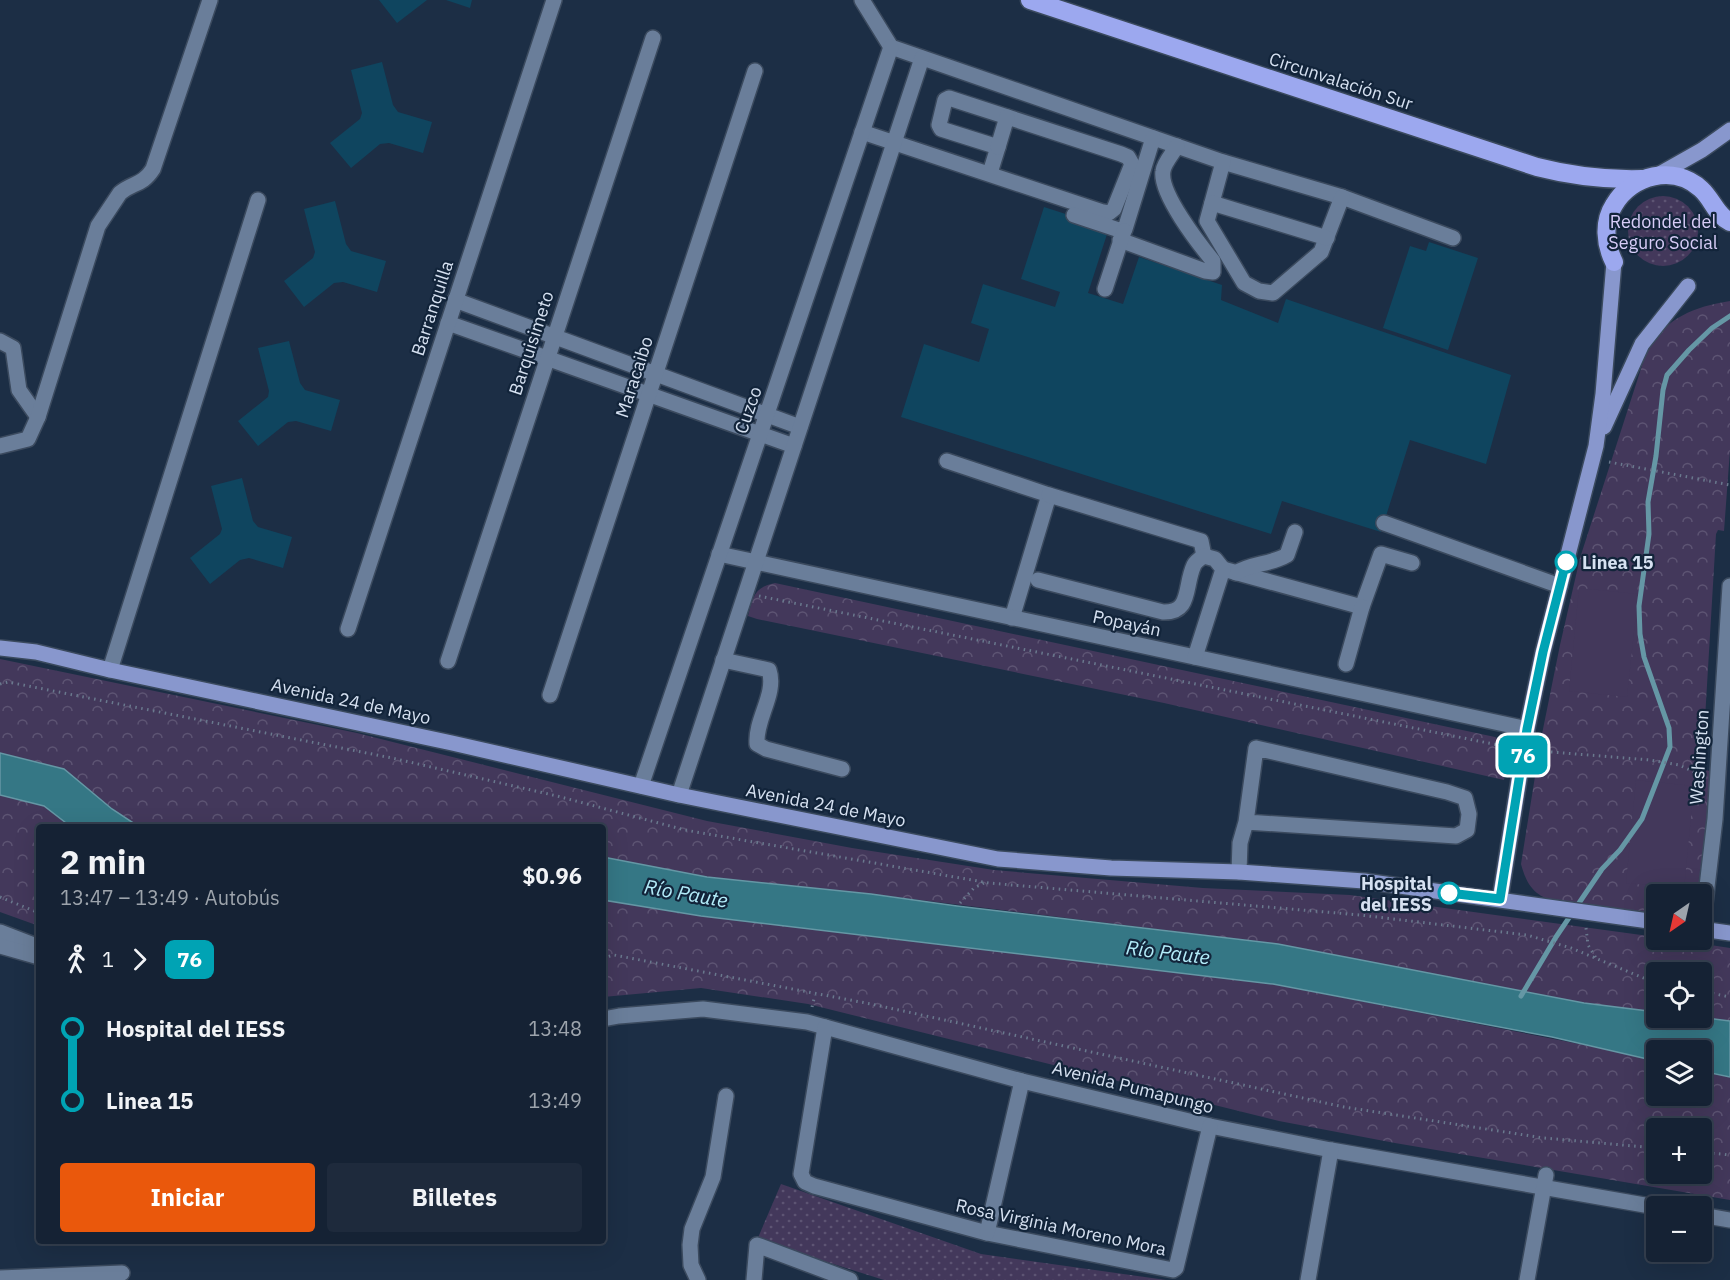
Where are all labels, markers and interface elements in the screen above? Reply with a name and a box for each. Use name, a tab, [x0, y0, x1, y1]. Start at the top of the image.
street label: Circunvalación Sur	[1266, 47, 1416, 115]
park label: Redondel del Seguro Social	[1608, 210, 1718, 254]
street label: Barranquilla	[406, 257, 458, 359]
street label: Barquisimeto	[503, 288, 559, 398]
street label: Maracaibo	[610, 333, 658, 421]
street label: Cuzco	[729, 383, 767, 437]
marker: Linea 15	[1555, 551, 1577, 573]
place label: Linea 15	[1582, 551, 1654, 574]
street label: Popayán	[1091, 605, 1163, 641]
street label: Avenida 24 de Mayo	[269, 673, 433, 729]
street label: Washington	[1684, 709, 1714, 805]
line badge: 76	[1496, 736, 1550, 774]
text: 76	[1510, 741, 1536, 769]
street label: Avenida 24 de Mayo	[744, 778, 908, 832]
text: 2 min	[60, 840, 146, 883]
text: $0.96	[522, 861, 582, 890]
water label: Río Paute	[642, 872, 730, 914]
place label: Hospital del IESS	[1360, 872, 1433, 916]
marker: Hospital del IESS	[1438, 882, 1460, 904]
text: 13:47 – 13:49 · Autobús	[60, 884, 280, 911]
north arrow	[1646, 884, 1712, 950]
map controls	[1646, 884, 1712, 1262]
water label: Río Paute	[1124, 933, 1212, 971]
icon: walk	[60, 943, 93, 976]
icon: forward	[123, 943, 156, 976]
text: 76	[177, 945, 202, 973]
text: 1	[102, 946, 114, 973]
button: locate	[1646, 962, 1712, 1028]
text: Hospital del IESS	[106, 1014, 286, 1043]
text: 13:48	[528, 1015, 582, 1042]
button: layers	[1646, 1040, 1712, 1106]
street label: Avenida Pumapungo	[1050, 1056, 1216, 1118]
text: Linea 15	[106, 1086, 194, 1115]
text: 13:49	[528, 1087, 582, 1114]
button: +	[1646, 1118, 1712, 1184]
button: Iniciar	[60, 1163, 315, 1232]
button: Billetes	[327, 1163, 582, 1232]
street label: Rosa Virginia Moreno Mora	[954, 1193, 1169, 1261]
button: −	[1646, 1196, 1712, 1262]

